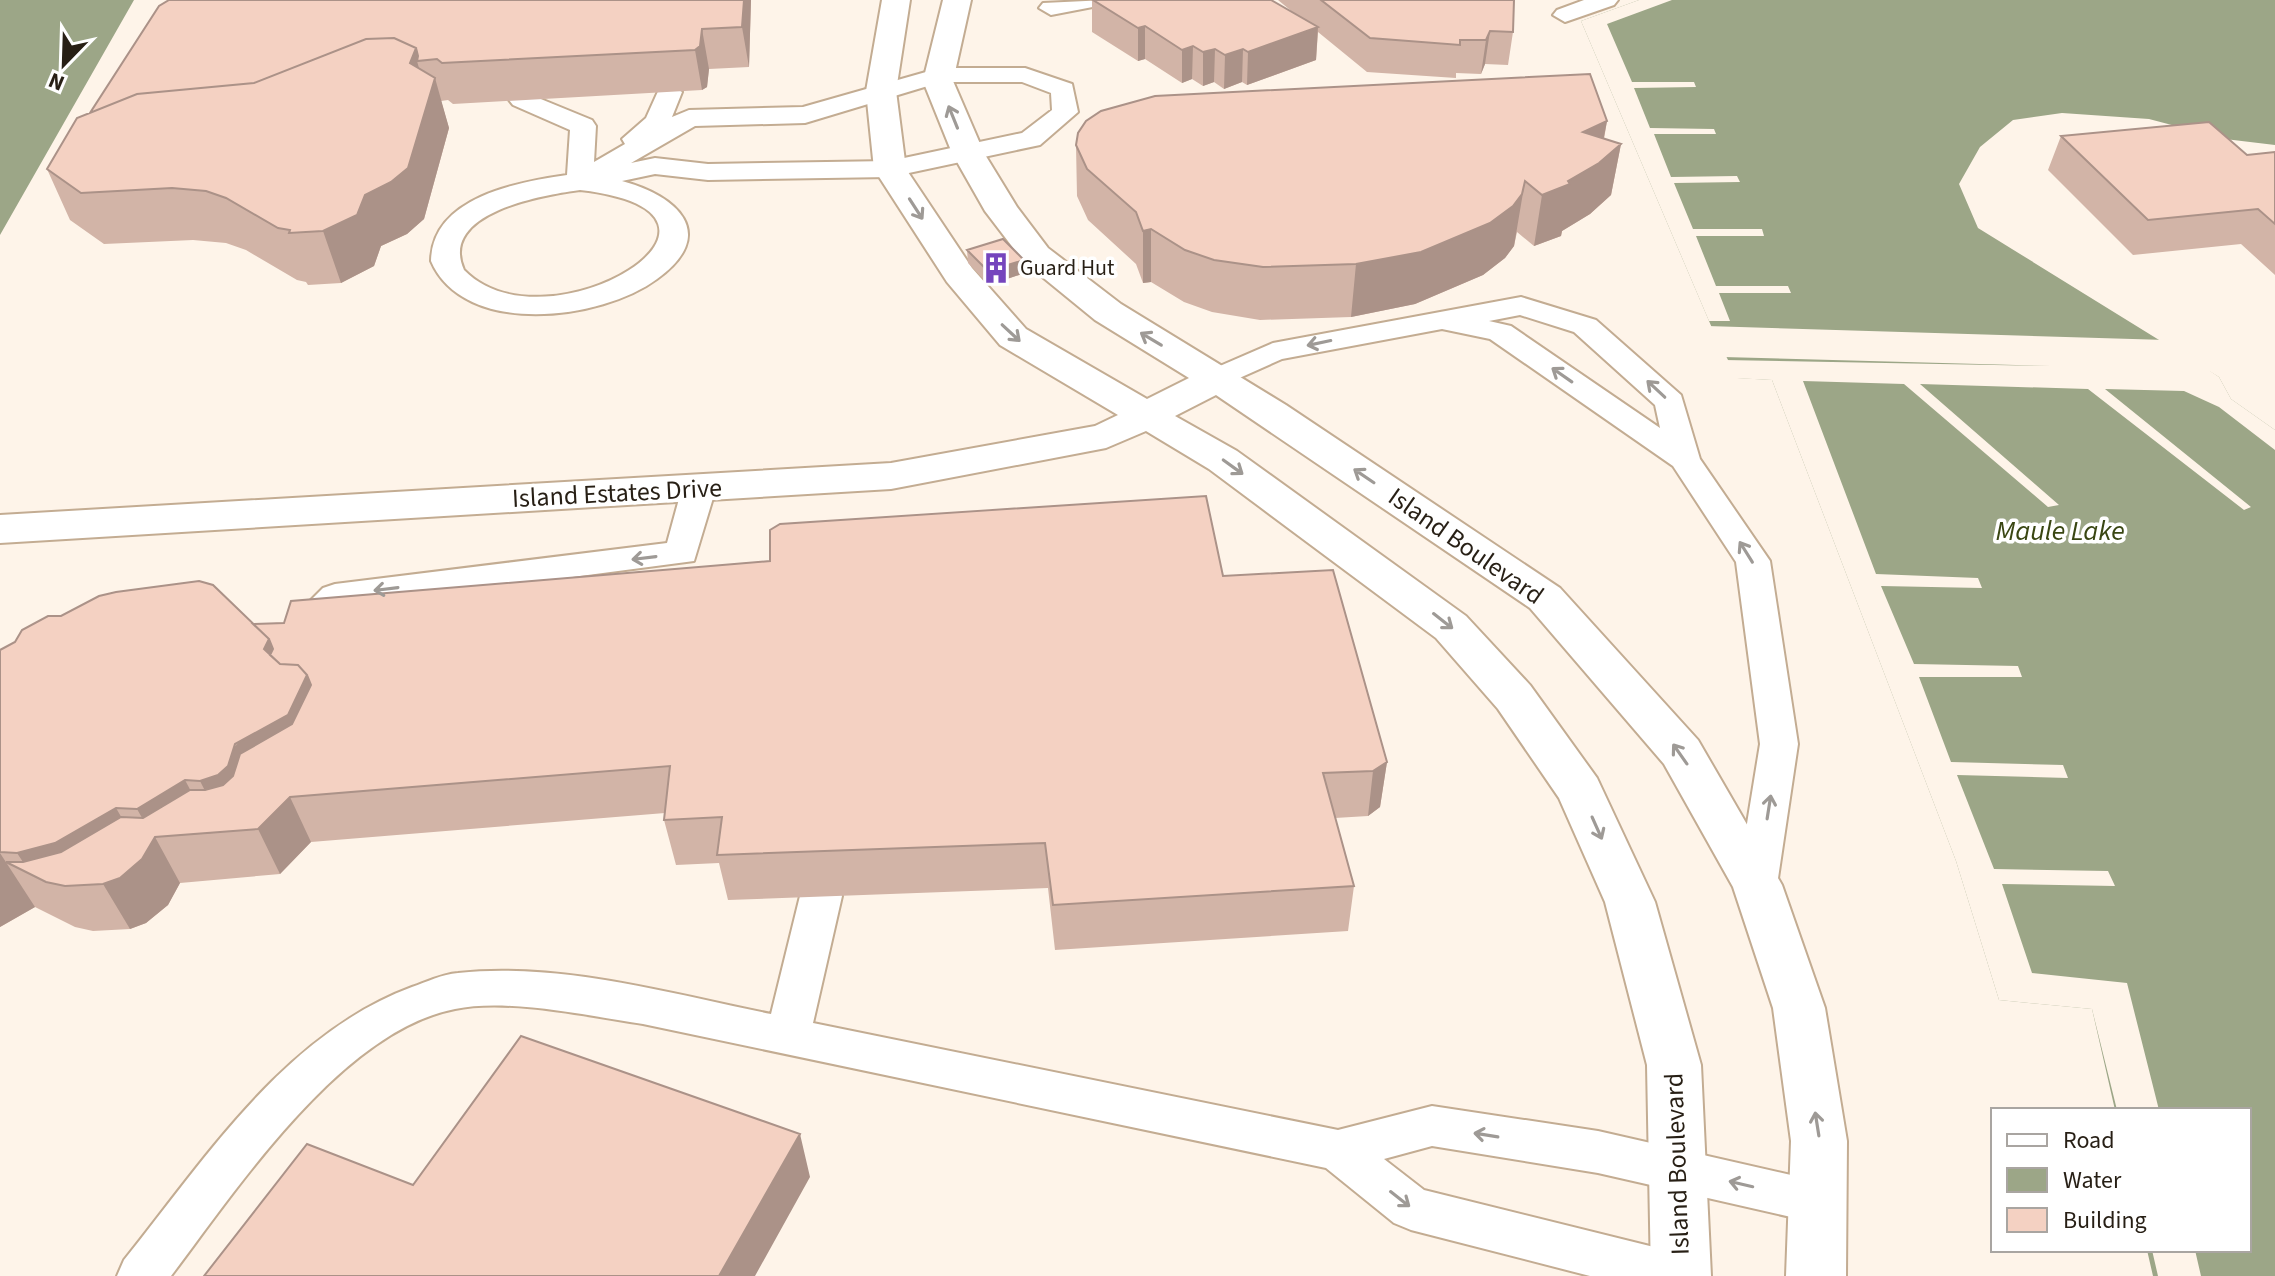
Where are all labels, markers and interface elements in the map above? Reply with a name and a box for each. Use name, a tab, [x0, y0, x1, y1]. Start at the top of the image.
north arrow	[24, 24, 104, 104]
text: N	[44, 64, 70, 99]
one-way arrow	[945, 105, 959, 130]
one-way arrow	[908, 197, 924, 219]
building icon: Guard Hut	[979, 251, 1013, 285]
place label: Guard Hut	[1020, 252, 1115, 284]
one-way arrow	[1001, 323, 1021, 342]
one-way arrow	[1140, 330, 1163, 346]
one-way arrow	[1307, 336, 1332, 351]
one-way arrow	[1551, 367, 1573, 383]
one-way arrow	[1647, 380, 1666, 399]
one-way arrow	[1221, 459, 1243, 475]
one-way arrow	[1354, 468, 1376, 484]
street label: Island Estates Drive	[511, 469, 723, 517]
street label: Island Boulevard	[1381, 479, 1551, 613]
water label: Maule Lake	[1995, 511, 2125, 551]
one-way arrow	[1738, 541, 1754, 564]
one-way arrow	[632, 551, 657, 566]
one-way arrow	[373, 582, 400, 597]
one-way arrow	[1432, 612, 1453, 629]
one-way arrow	[1672, 743, 1688, 765]
one-way arrow	[1762, 795, 1777, 821]
one-way arrow	[1590, 816, 1605, 840]
street label: Island Boulevard	[1655, 1072, 1699, 1256]
legend	[1991, 1108, 2251, 1252]
one-way arrow	[1809, 1112, 1824, 1137]
text: Road	[2063, 1123, 2115, 1158]
one-way arrow	[1474, 1126, 1499, 1141]
text: Water	[2063, 1163, 2122, 1198]
one-way arrow	[1729, 1176, 1755, 1191]
one-way arrow	[1389, 1190, 1410, 1208]
text: Building	[2063, 1203, 2147, 1238]

